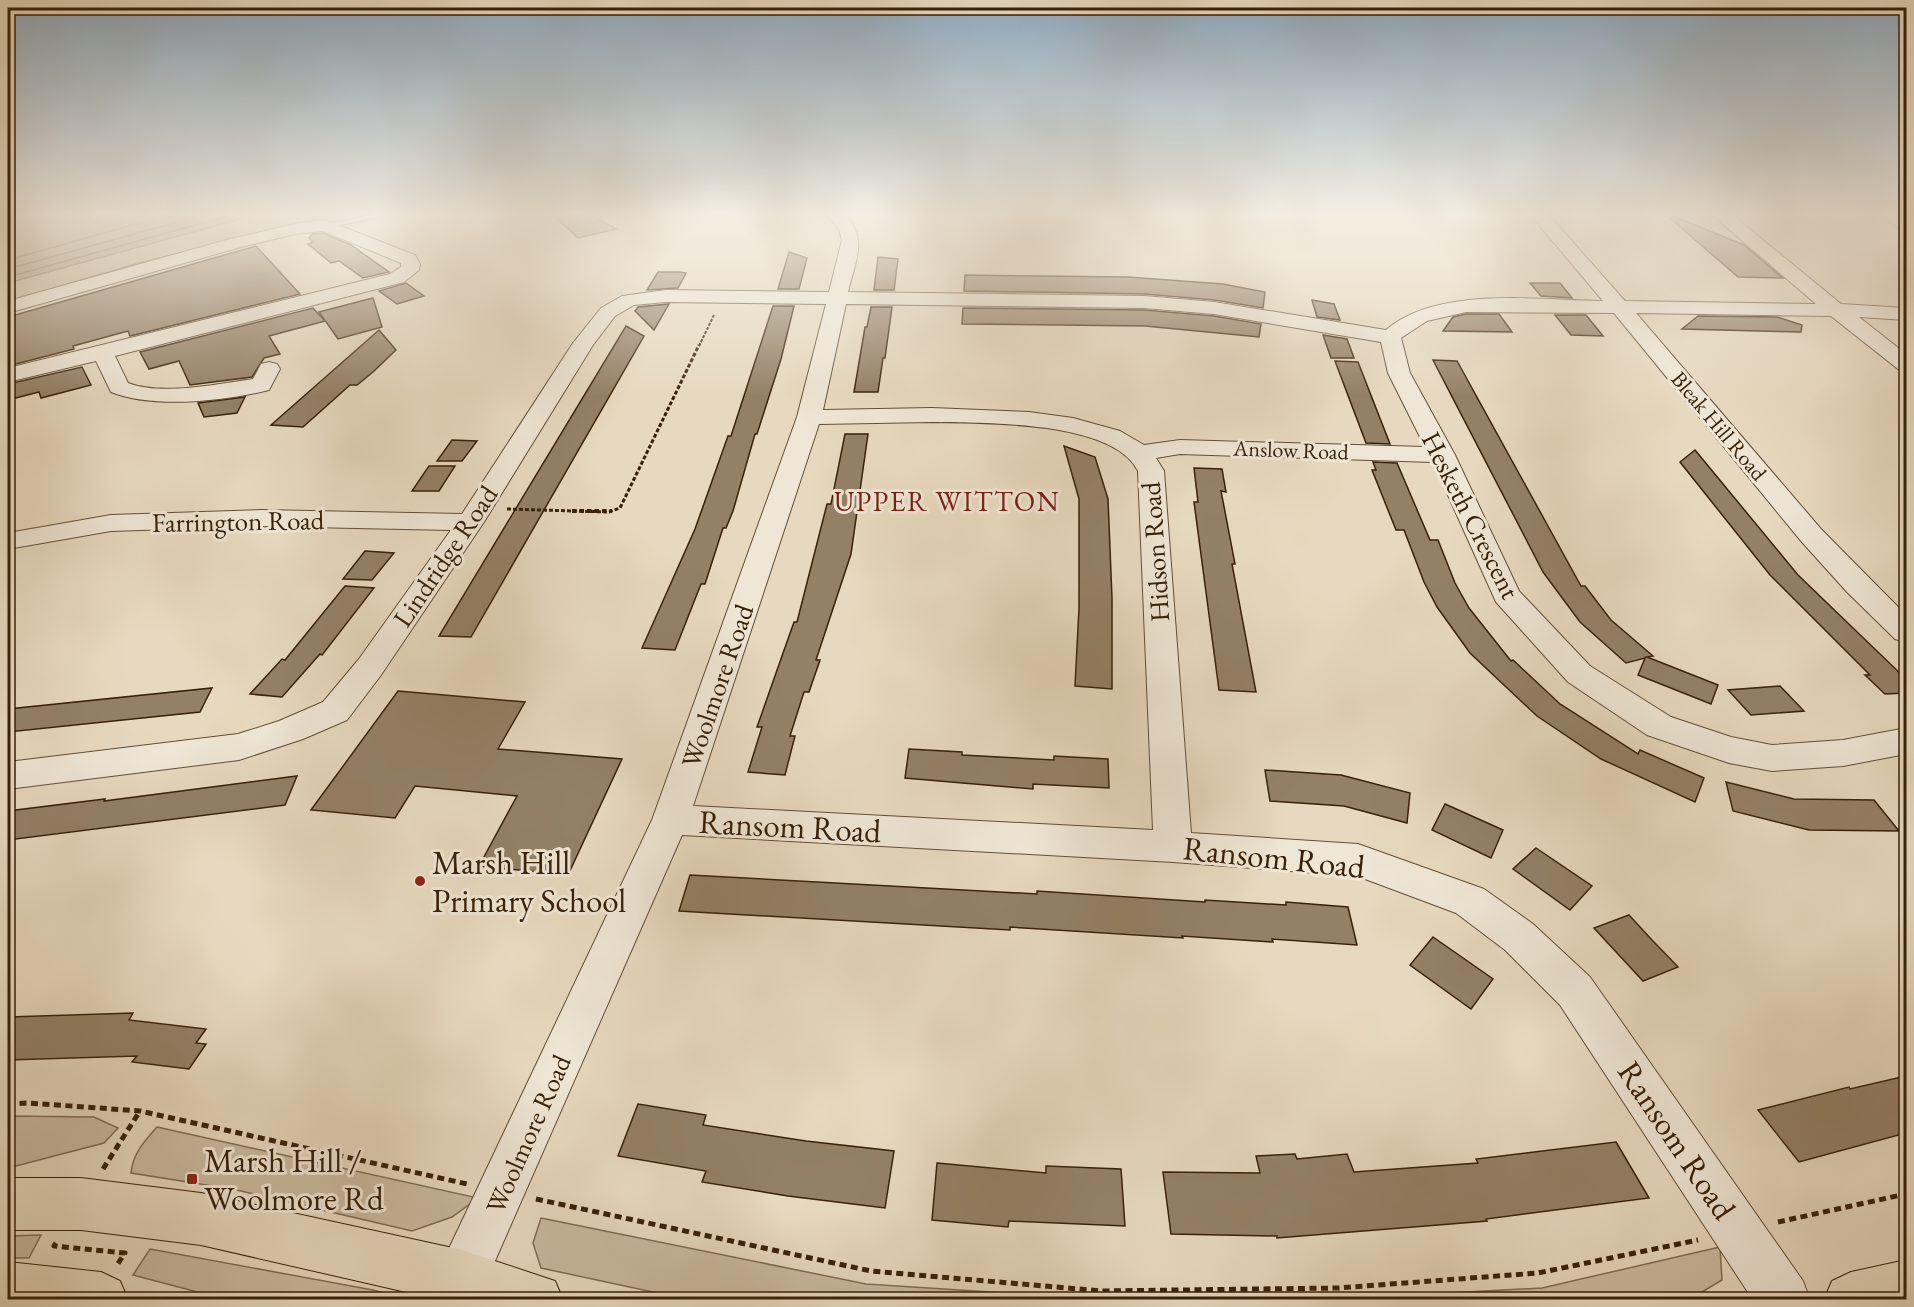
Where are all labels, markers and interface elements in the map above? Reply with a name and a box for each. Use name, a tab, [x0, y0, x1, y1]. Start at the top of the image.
street label: Bleak Hill Road	[1665, 365, 1774, 487]
street label: Hesketh Crescent	[1414, 425, 1528, 605]
street label: Anslow Road	[1232, 433, 1350, 467]
street label: Lindridge Road	[385, 478, 505, 634]
street label: Hidson Road	[1133, 480, 1177, 623]
district label: UPPER WITTON	[834, 483, 1060, 519]
street label: Farrington Road	[151, 502, 325, 540]
street label: Woolmore Road	[673, 599, 761, 772]
street label: Ransom Road	[698, 800, 883, 852]
street label: Ransom Road	[1181, 826, 1367, 888]
place label: Marsh Hill Primary School	[432, 841, 626, 922]
marker: Marsh Hill Primary School	[413, 874, 427, 888]
street label: Woolmore Road	[477, 1049, 579, 1219]
street label: Ransom Road	[1608, 1052, 1746, 1228]
place label: Marsh Hill / Woolmore Rd	[204, 1139, 384, 1220]
marker: Marsh Hill / Woolmore Rd	[185, 1172, 199, 1186]

